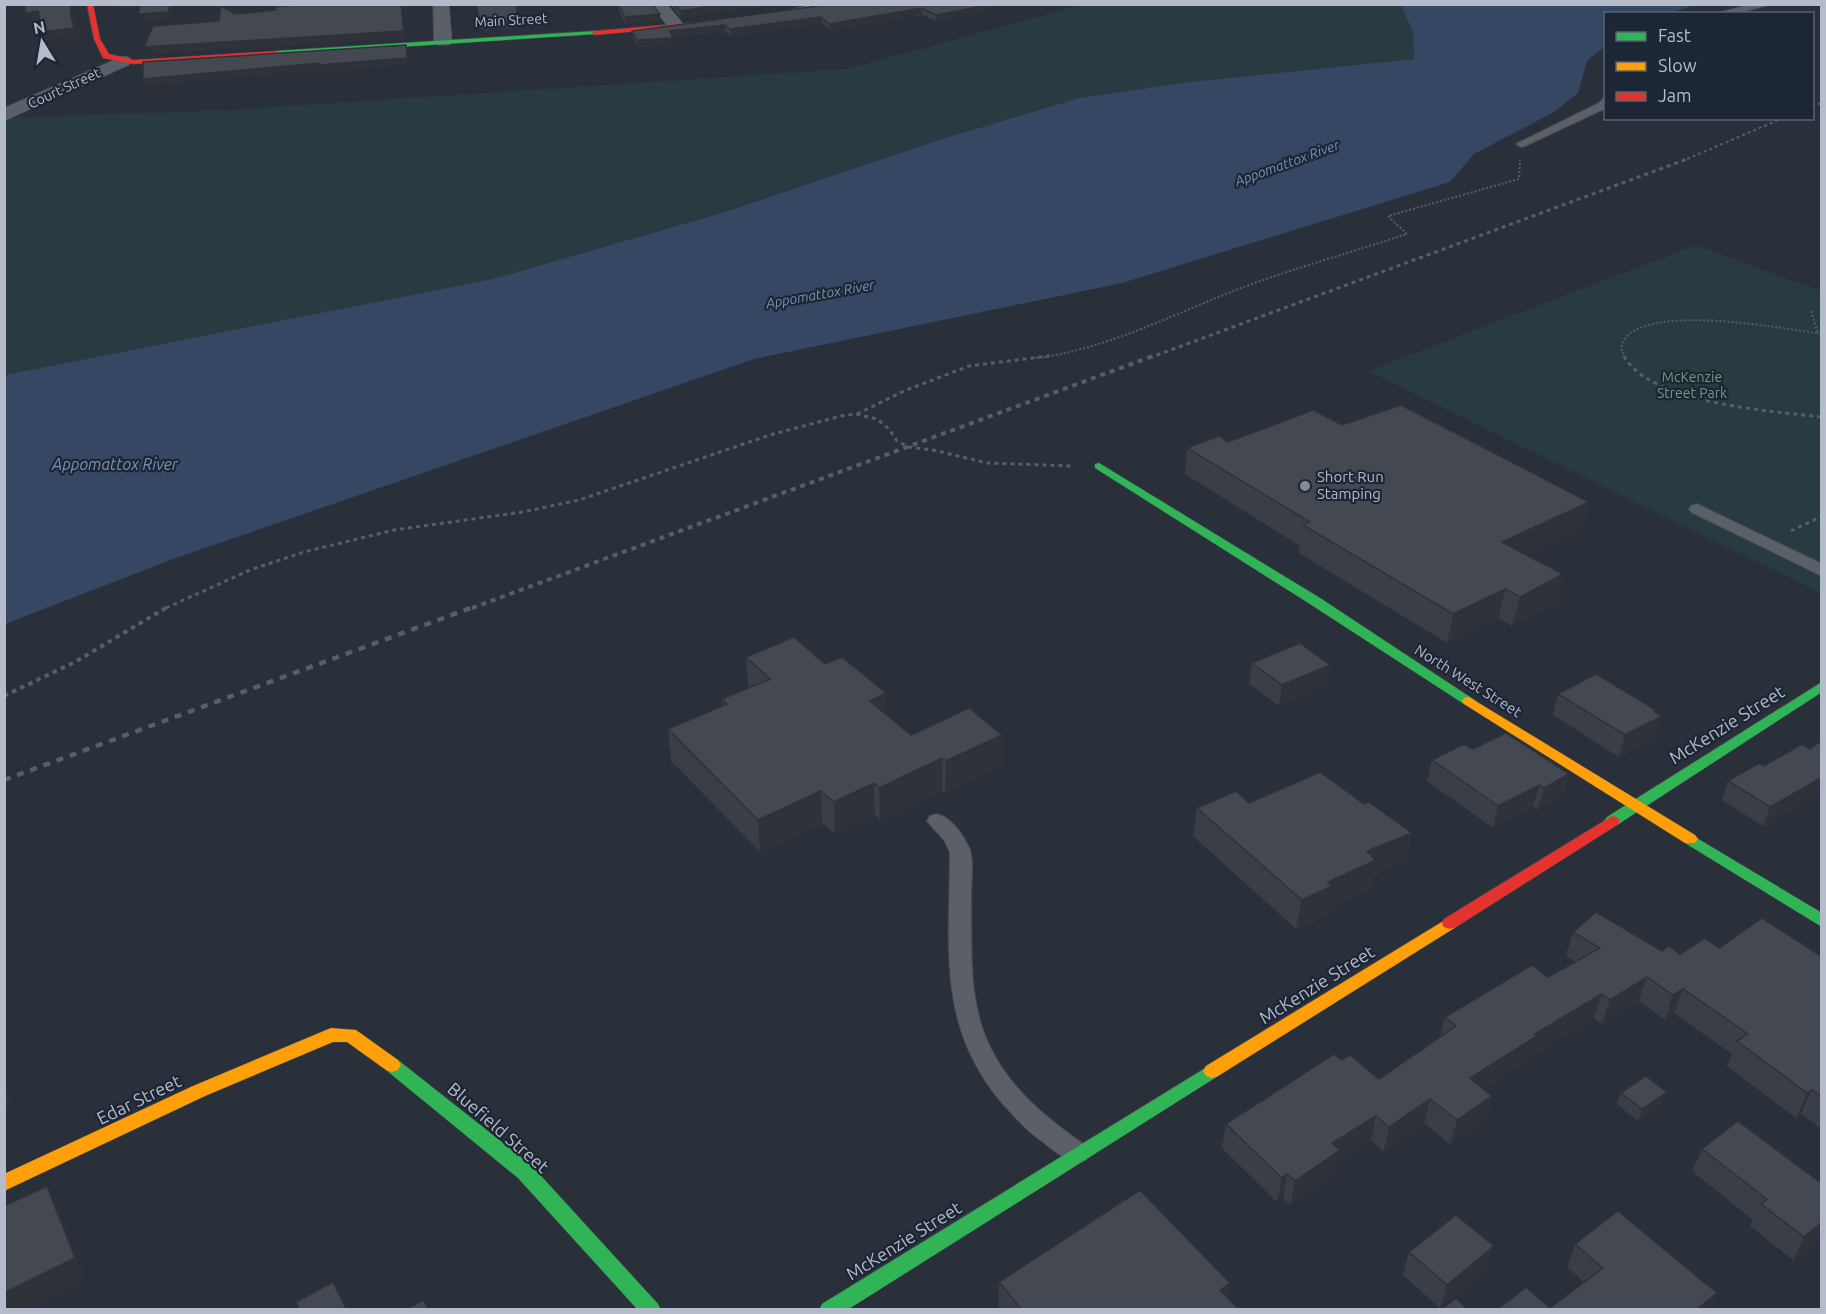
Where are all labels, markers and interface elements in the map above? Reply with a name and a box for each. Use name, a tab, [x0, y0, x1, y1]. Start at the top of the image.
street label: Main Street	[474, 10, 548, 30]
north arrow	[12, 12, 72, 72]
legend	[1604, 12, 1814, 120]
text: N	[32, 17, 47, 37]
text: Fast	[1658, 25, 1691, 45]
text: Slow	[1658, 55, 1697, 75]
street label: Court Street	[25, 64, 103, 112]
text: Jam	[1658, 85, 1692, 105]
water label: Appomattox River	[1232, 136, 1342, 190]
water label: Appomattox River	[763, 276, 876, 312]
park label: McKenzie Street Park	[1657, 369, 1727, 401]
water label: Appomattox River	[51, 455, 179, 473]
place label: Short Run Stamping	[1317, 468, 1384, 502]
marker: Short Run Stamping	[1298, 479, 1312, 493]
street label: North West Street	[1412, 641, 1525, 720]
street label: McKenzie Street	[1665, 681, 1788, 768]
street label: McKenzie Street	[1255, 941, 1378, 1028]
street label: Edar Street	[93, 1070, 184, 1128]
street label: Bluefield Street	[444, 1078, 553, 1177]
street label: McKenzie Street	[842, 1197, 965, 1284]

